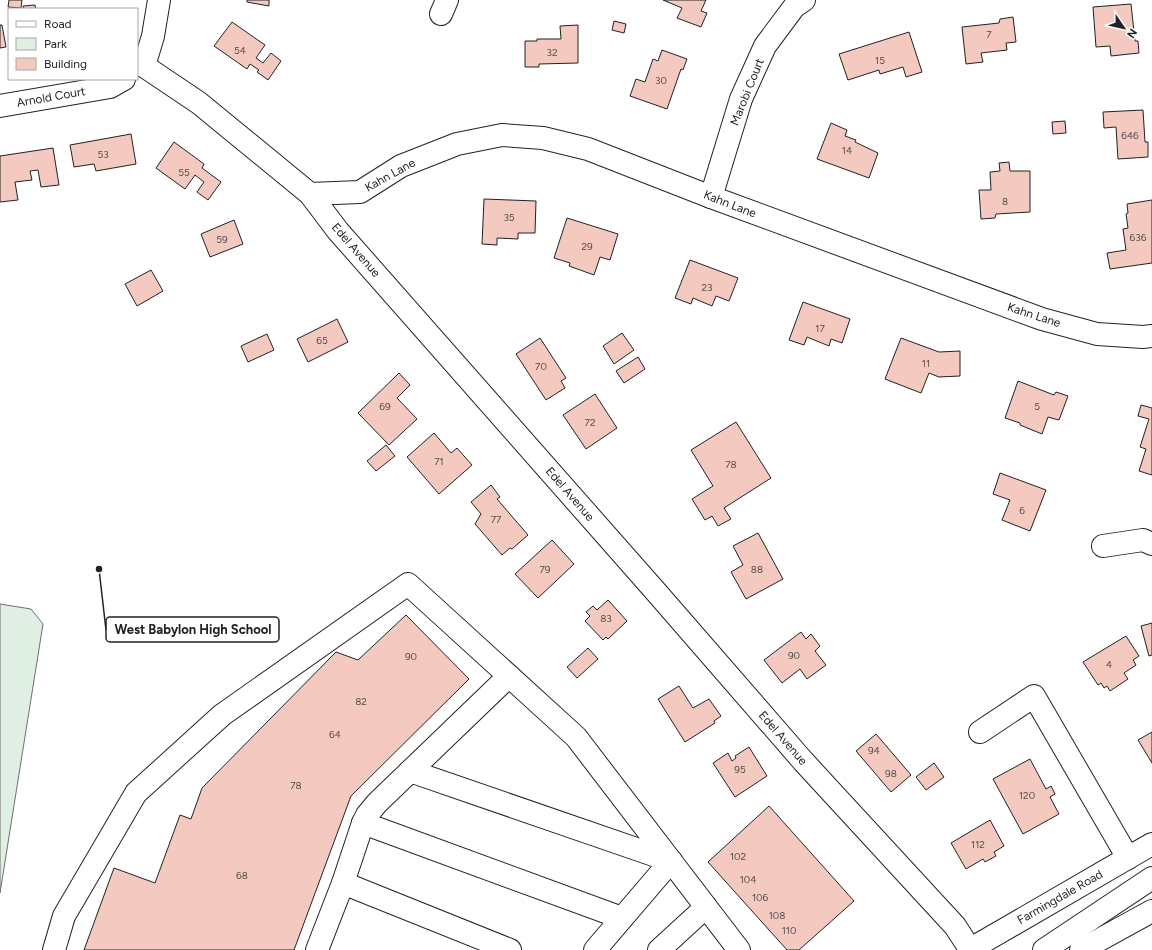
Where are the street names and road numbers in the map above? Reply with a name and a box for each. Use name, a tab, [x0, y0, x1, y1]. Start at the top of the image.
street label: Marobi Court	[727, 56, 767, 128]
street label: Arnold Court	[16, 84, 87, 110]
street label: Kahn Lane	[362, 155, 418, 195]
street label: Kahn Lane	[702, 188, 759, 221]
street label: Edel Avenue	[329, 220, 384, 280]
street label: Kahn Lane	[1006, 300, 1063, 330]
street label: Edel Avenue	[543, 464, 598, 524]
street label: Edel Avenue	[756, 708, 811, 768]
street label: Farmingdale Road	[1015, 867, 1105, 927]

